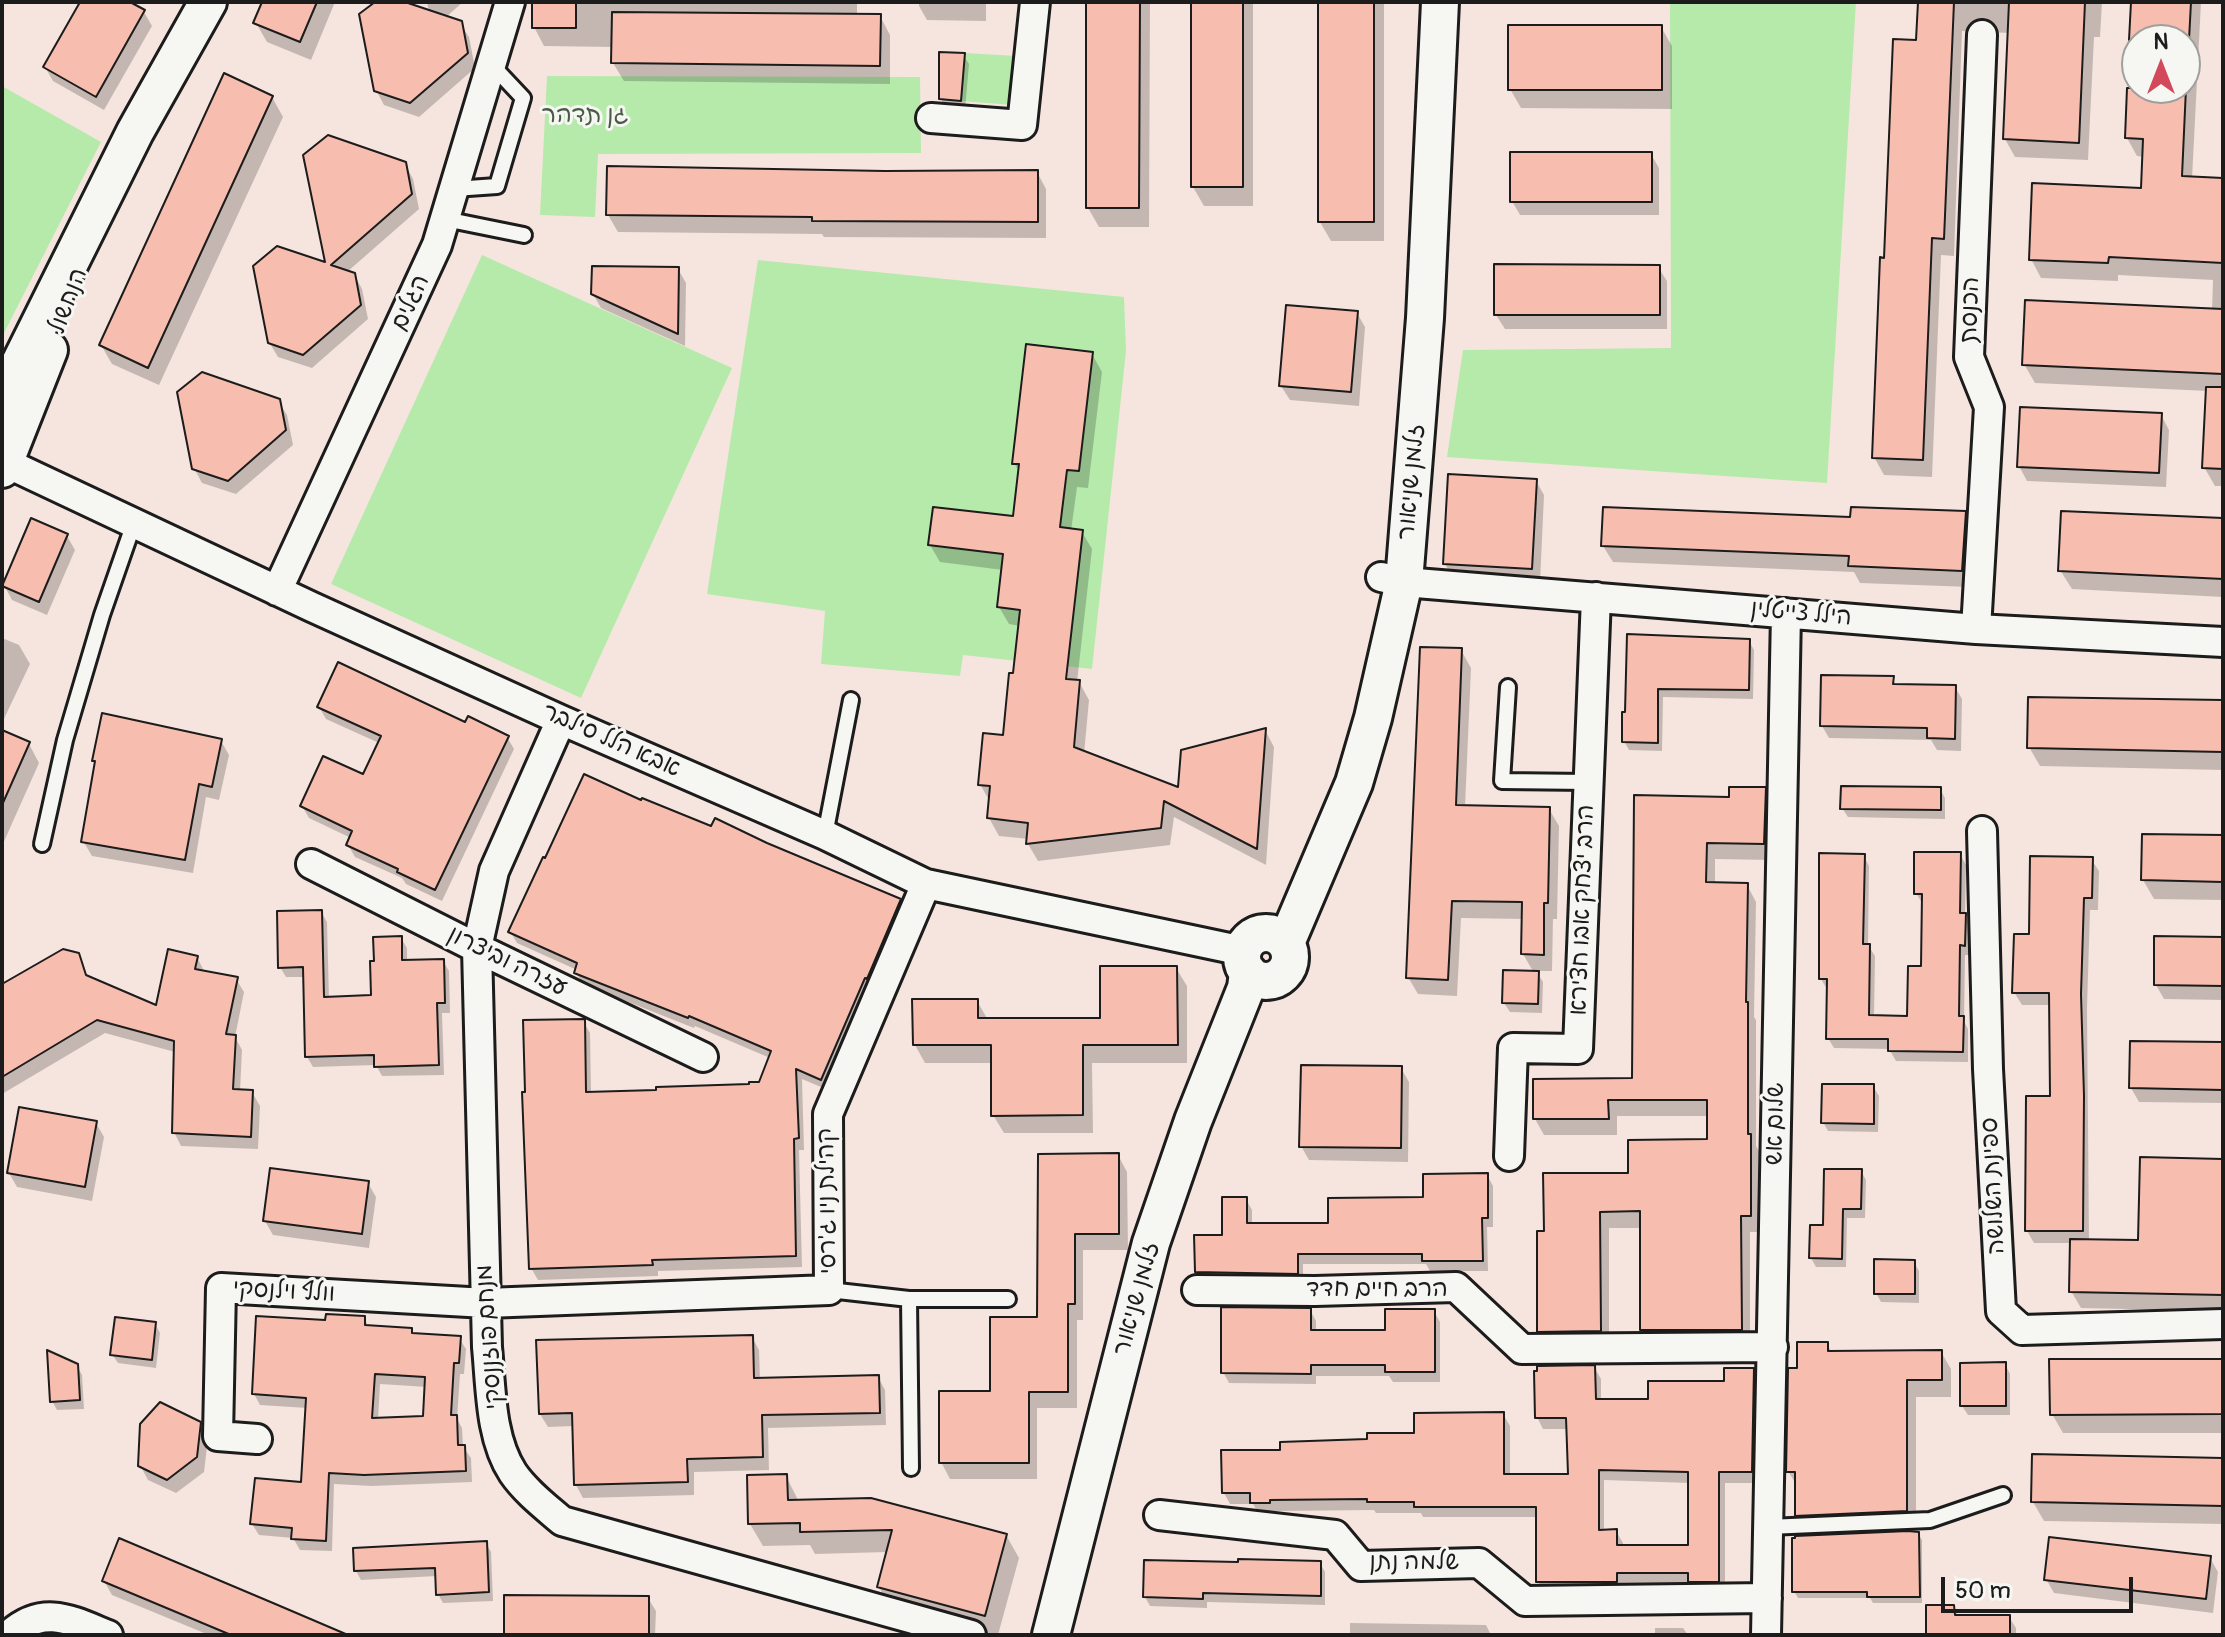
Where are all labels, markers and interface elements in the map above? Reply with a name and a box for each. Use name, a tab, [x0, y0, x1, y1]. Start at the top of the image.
north arrow	[2121, 24, 2201, 104]
text: N	[2154, 28, 2168, 56]
park label: גן תדהר	[542, 102, 628, 130]
street label: הנחשול	[43, 264, 95, 338]
street label: הגלים	[386, 270, 436, 336]
street label: הכנסת	[1955, 276, 1987, 344]
street label: זלמן שניאור	[1393, 423, 1431, 541]
street label: הילל צייטלין	[1749, 595, 1853, 633]
street label: אבא הלל סילבר	[538, 698, 684, 784]
street label: הרב יצחק אבו חצירא	[1565, 804, 1601, 1016]
street label: עזרה וביצרון	[443, 921, 571, 1003]
street label: שלום אש	[1761, 1082, 1791, 1166]
street label: ספינת השלושה	[1976, 1117, 2012, 1255]
street label: קהילת ניו ג'רסי	[812, 1128, 844, 1274]
street label: זלמן שניאור	[1108, 1239, 1166, 1359]
street label: מנחם פוזננסקי	[471, 1264, 509, 1410]
street label: וולף וילנסקי	[232, 1275, 336, 1309]
street label: הרב חיים חדד	[1306, 1276, 1448, 1304]
street label: שלמה נתן	[1369, 1549, 1459, 1577]
scale bar	[1945, 1561, 2137, 1611]
text: 50 m	[1955, 1576, 2011, 1605]

